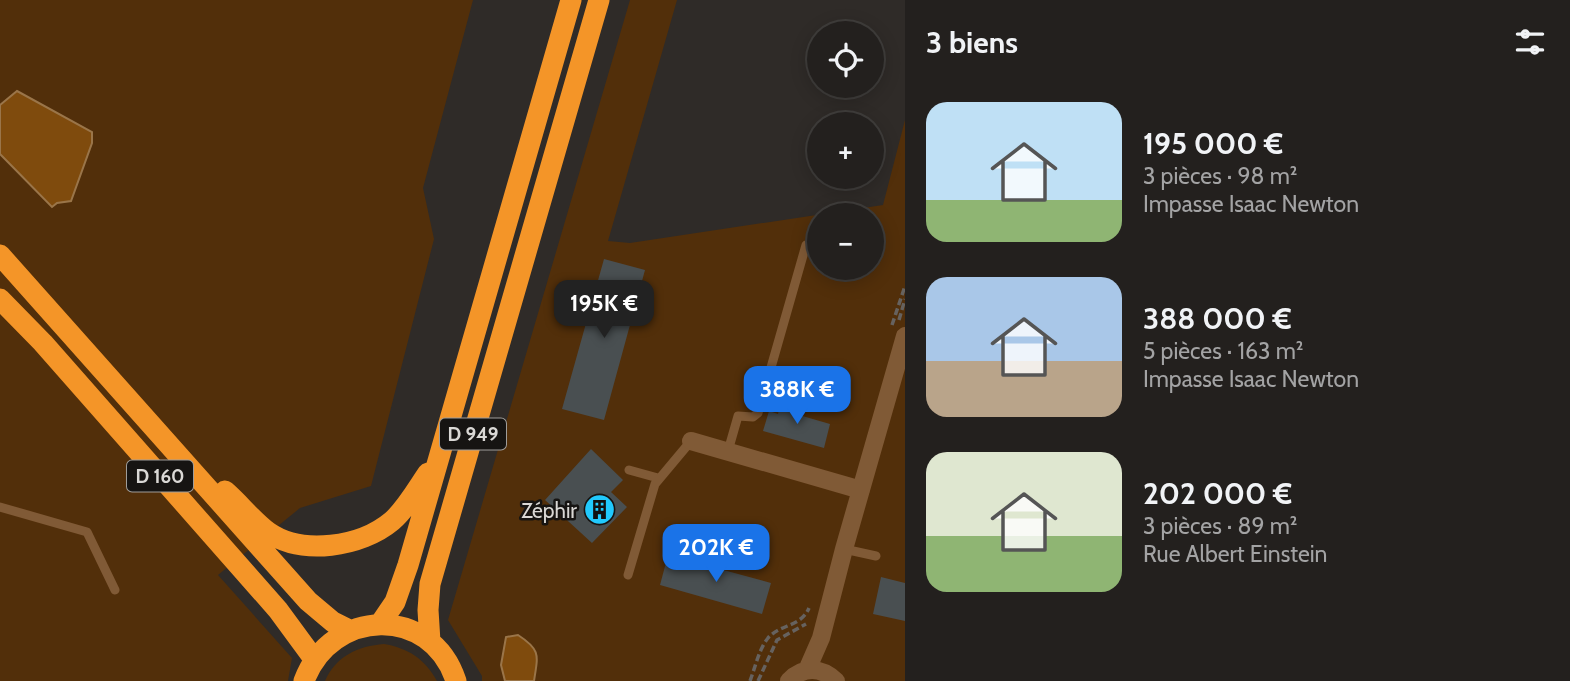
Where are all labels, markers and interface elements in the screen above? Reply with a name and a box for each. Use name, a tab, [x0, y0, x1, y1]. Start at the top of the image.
map controls	[807, 21, 884, 280]
button: locate	[807, 21, 884, 98]
icon: filters	[1511, 23, 1549, 61]
text: 3 biens	[926, 24, 1018, 61]
button: +	[807, 112, 884, 189]
text: 195 000 €	[1143, 125, 1283, 162]
icon: home	[982, 130, 1066, 214]
text: 3 pièces · 98 m²	[1143, 162, 1297, 190]
text: Impasse Isaac Newton	[1143, 190, 1359, 218]
button: −	[807, 203, 884, 280]
pin: 195K €	[547, 280, 661, 340]
text: 195K €	[570, 289, 638, 317]
text: 388 000 €	[1143, 300, 1292, 337]
icon: home	[982, 305, 1066, 389]
text: 5 pièces · 163 m²	[1143, 337, 1303, 365]
text: Impasse Isaac Newton	[1143, 365, 1359, 393]
pin: 388K €	[740, 366, 854, 426]
text: 388K €	[760, 375, 834, 403]
road number: D 949	[440, 418, 506, 449]
road number: D 160	[127, 461, 193, 491]
text: 202 000 €	[1143, 475, 1292, 512]
icon: home	[982, 480, 1066, 564]
building icon: Zéphir	[583, 493, 617, 527]
place label: Zéphir	[521, 498, 577, 523]
text: 3 pièces · 89 m²	[1143, 512, 1297, 540]
pin: 202K €	[659, 524, 773, 584]
text: 202K €	[679, 533, 753, 561]
text: Rue Albert Einstein	[1143, 540, 1327, 568]

